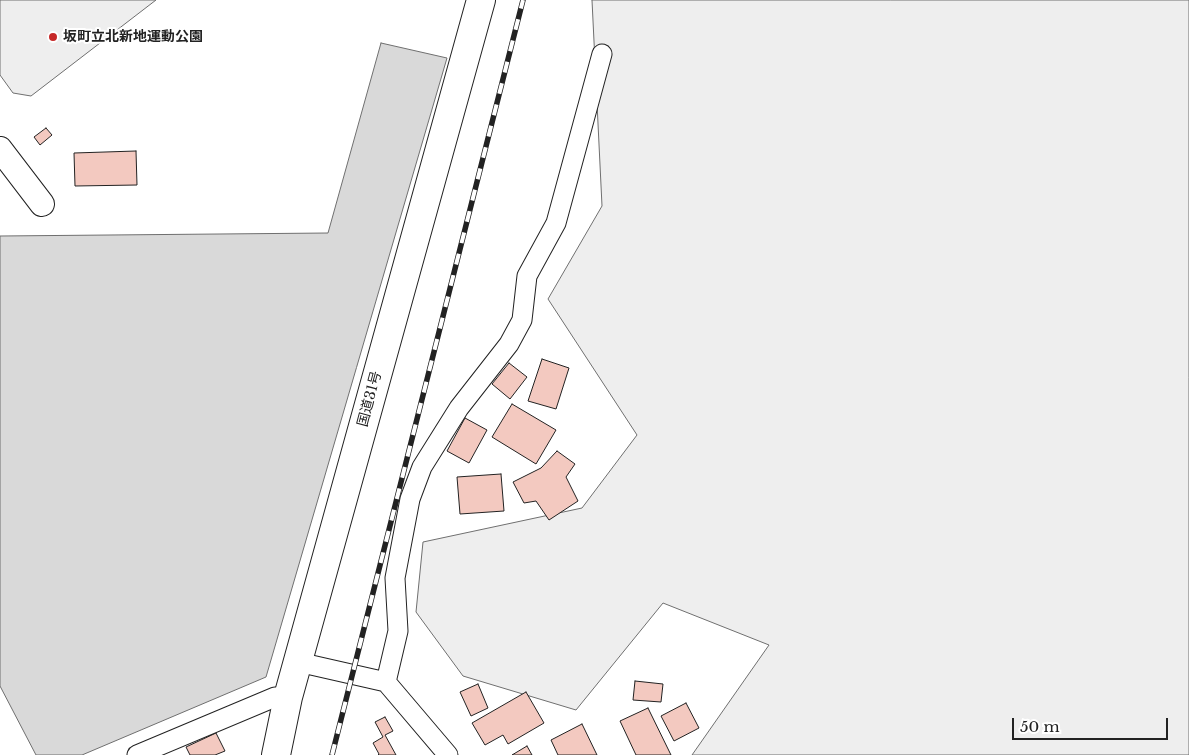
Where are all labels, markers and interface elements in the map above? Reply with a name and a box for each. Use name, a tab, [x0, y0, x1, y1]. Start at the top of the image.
place label: 坂町立北新地運動公園	[63, 29, 203, 45]
marker: 坂町立北新地運動公園	[47, 31, 59, 43]
street label: 国道31号	[355, 369, 385, 429]
scale bar	[1014, 708, 1170, 740]
text: 50 m	[1020, 717, 1060, 736]

